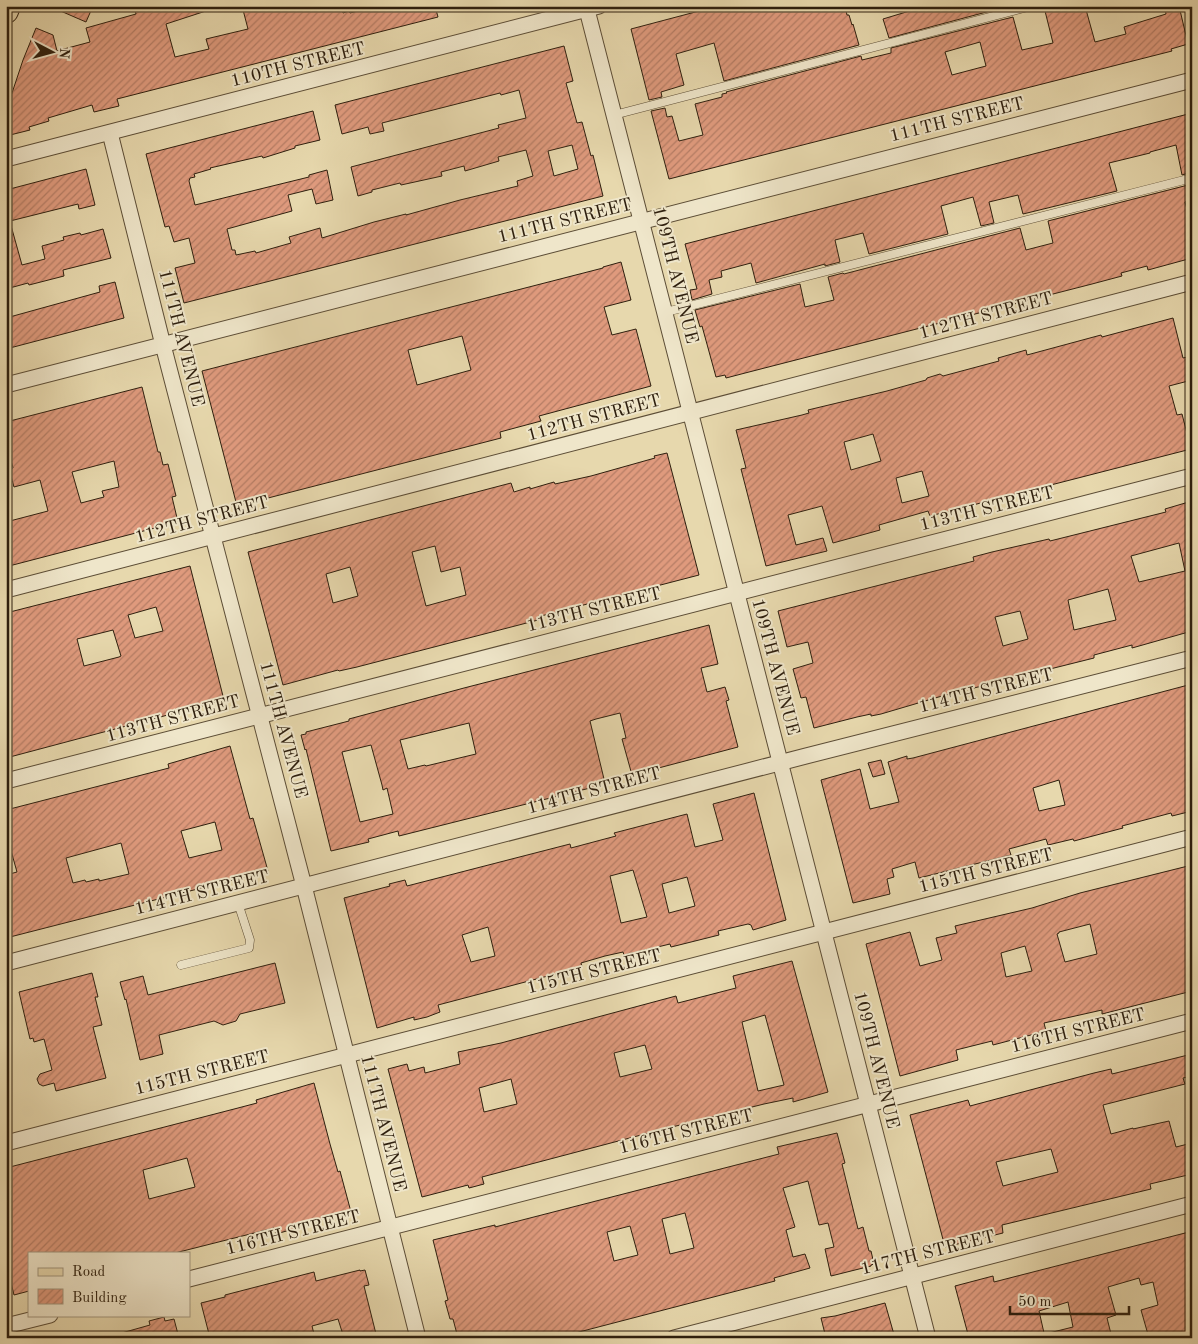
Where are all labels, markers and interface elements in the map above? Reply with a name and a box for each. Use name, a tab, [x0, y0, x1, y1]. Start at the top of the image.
north arrow	[28, 28, 78, 78]
street label: 110TH STREET	[229, 40, 367, 90]
text: N	[56, 47, 71, 60]
street label: 111TH STREET	[888, 95, 1026, 145]
street label: 111TH STREET	[496, 196, 634, 246]
street label: 109TH AVENUE	[649, 204, 701, 346]
street label: 111TH AVENUE	[155, 267, 207, 409]
street label: 112TH STREET	[917, 289, 1055, 343]
street label: 112TH STREET	[525, 391, 663, 445]
street label: 113TH STREET	[918, 484, 1056, 534]
street label: 112TH STREET	[133, 493, 271, 547]
street label: 113TH STREET	[525, 585, 663, 635]
street label: 109TH AVENUE	[748, 597, 802, 737]
street label: 111TH AVENUE	[256, 660, 310, 800]
street label: 114TH STREET	[917, 666, 1055, 716]
street label: 113TH STREET	[104, 692, 242, 746]
street label: 114TH STREET	[525, 764, 663, 818]
street label: 115TH STREET	[917, 846, 1055, 896]
street label: 114TH STREET	[133, 868, 271, 918]
street label: 115TH STREET	[525, 947, 663, 997]
street label: 109TH AVENUE	[850, 989, 902, 1131]
street label: 116TH STREET	[1009, 1006, 1147, 1056]
street label: 115TH STREET	[133, 1048, 271, 1098]
street label: 111TH AVENUE	[357, 1052, 409, 1194]
street label: 116TH STREET	[617, 1107, 755, 1157]
street label: 116TH STREET	[224, 1208, 362, 1258]
street label: 117TH STREET	[859, 1228, 997, 1278]
legend	[28, 1252, 190, 1316]
text: Road	[72, 1265, 106, 1280]
scale bar	[1010, 1284, 1129, 1316]
text: Building	[72, 1291, 127, 1306]
text: 50 m	[1018, 1295, 1052, 1310]

